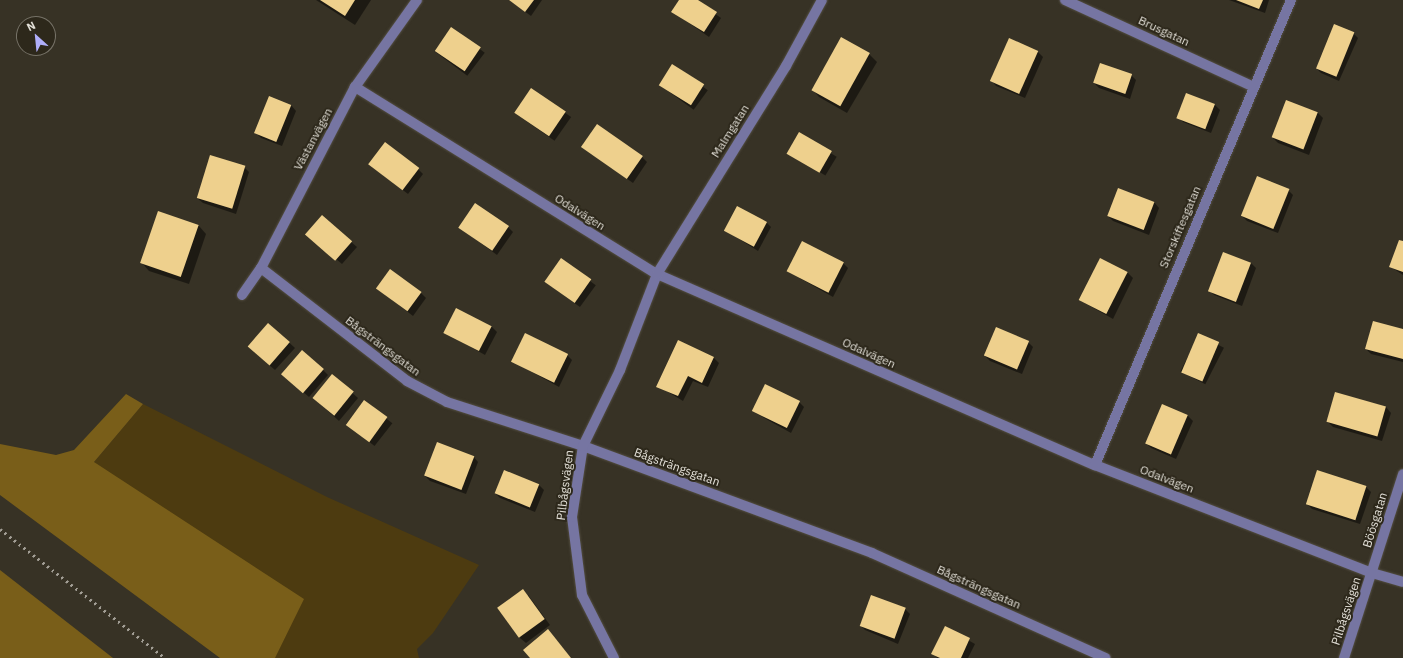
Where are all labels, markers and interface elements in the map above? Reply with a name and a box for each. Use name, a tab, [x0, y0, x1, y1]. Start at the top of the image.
street label: Brusgatan	[1136, 13, 1192, 49]
north arrow	[16, 16, 56, 56]
text: N	[24, 18, 38, 34]
street label: Malmgatan	[708, 102, 752, 160]
street label: Västanvägen	[291, 105, 335, 173]
street label: Storskiftesgatan	[1156, 184, 1204, 270]
street label: Odalvägen	[552, 191, 608, 233]
street label: Bågsträngsgatan	[343, 313, 423, 379]
street label: Odalvägen	[840, 335, 898, 371]
street label: Bågsträngsgatan	[632, 445, 722, 489]
street label: Pilbågsvägen	[554, 449, 576, 521]
street label: Odalvägen	[1138, 462, 1196, 496]
street label: Böösgatan	[1360, 491, 1390, 549]
street label: Bågsträngsgatan	[935, 562, 1023, 612]
street label: Pilbågsvägen	[1328, 575, 1364, 647]

